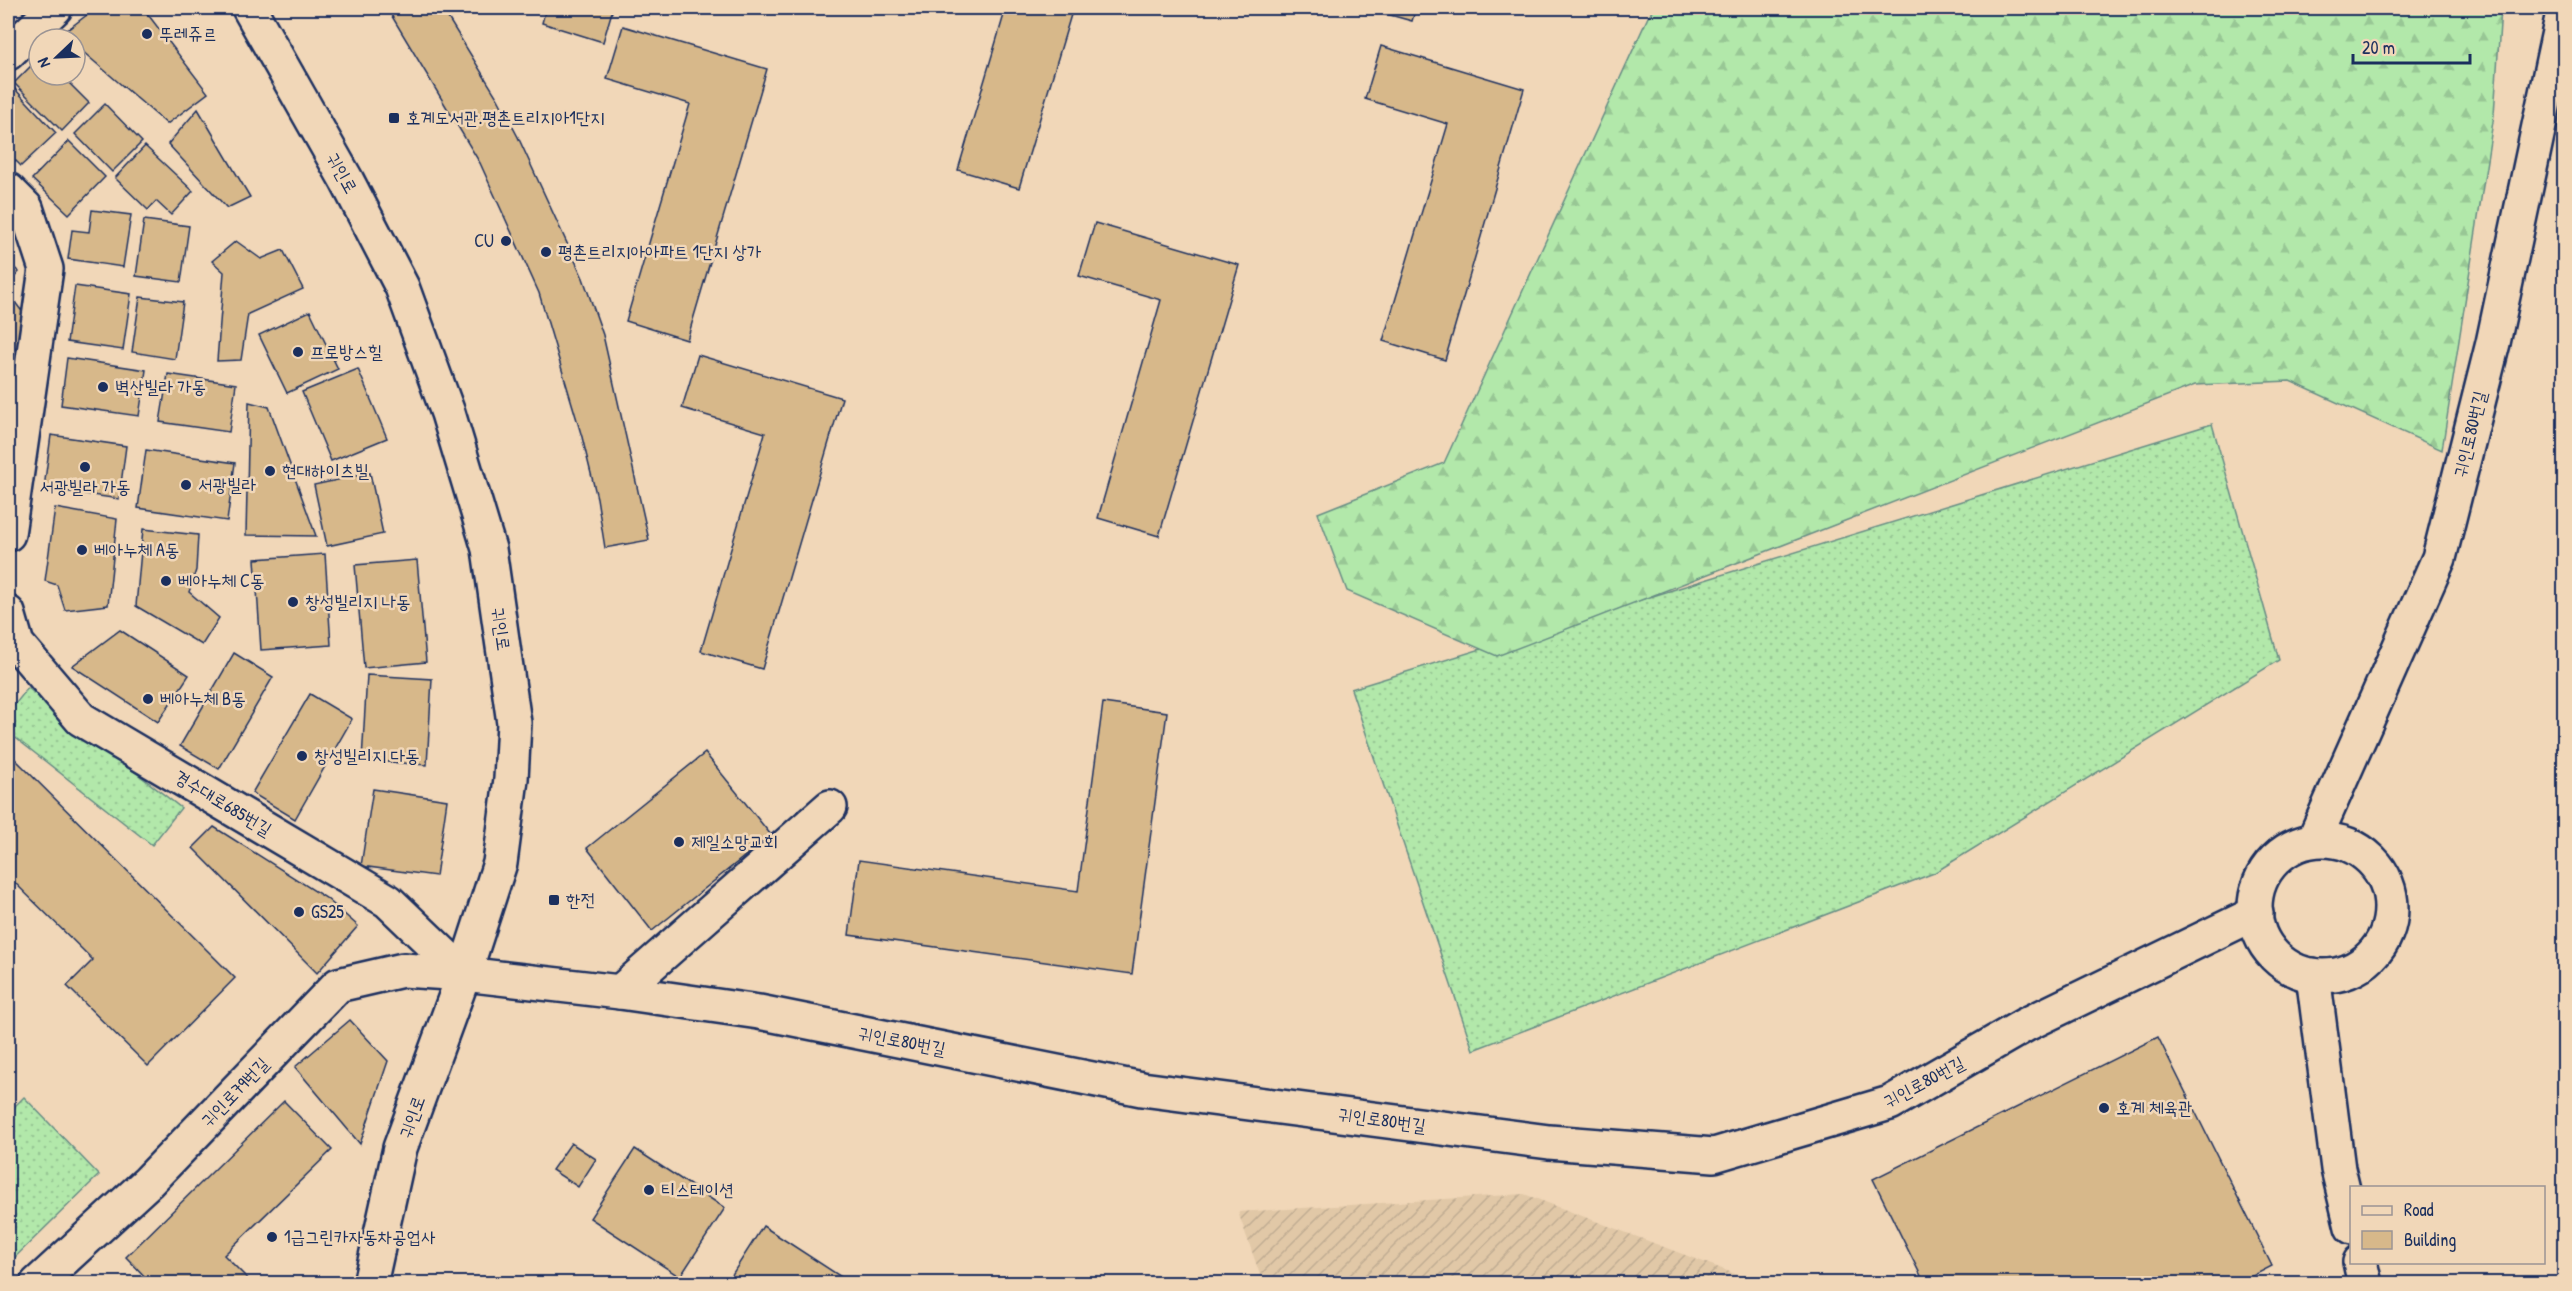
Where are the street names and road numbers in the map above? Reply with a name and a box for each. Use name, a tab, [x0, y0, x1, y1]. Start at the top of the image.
street label: 귀인로	[321, 148, 364, 198]
street label: 귀인로80번길	[2447, 388, 2492, 480]
street label: 귀인로	[486, 606, 517, 652]
street label: 경수대로685번길	[170, 764, 277, 842]
street label: 귀인로80번길	[856, 1020, 948, 1061]
street label: 귀인로80번길	[1879, 1050, 1969, 1113]
street label: 귀인로79번길	[195, 1051, 275, 1132]
street label: 귀인로	[392, 1092, 431, 1142]
street label: 귀인로80번길	[1337, 1101, 1428, 1138]

